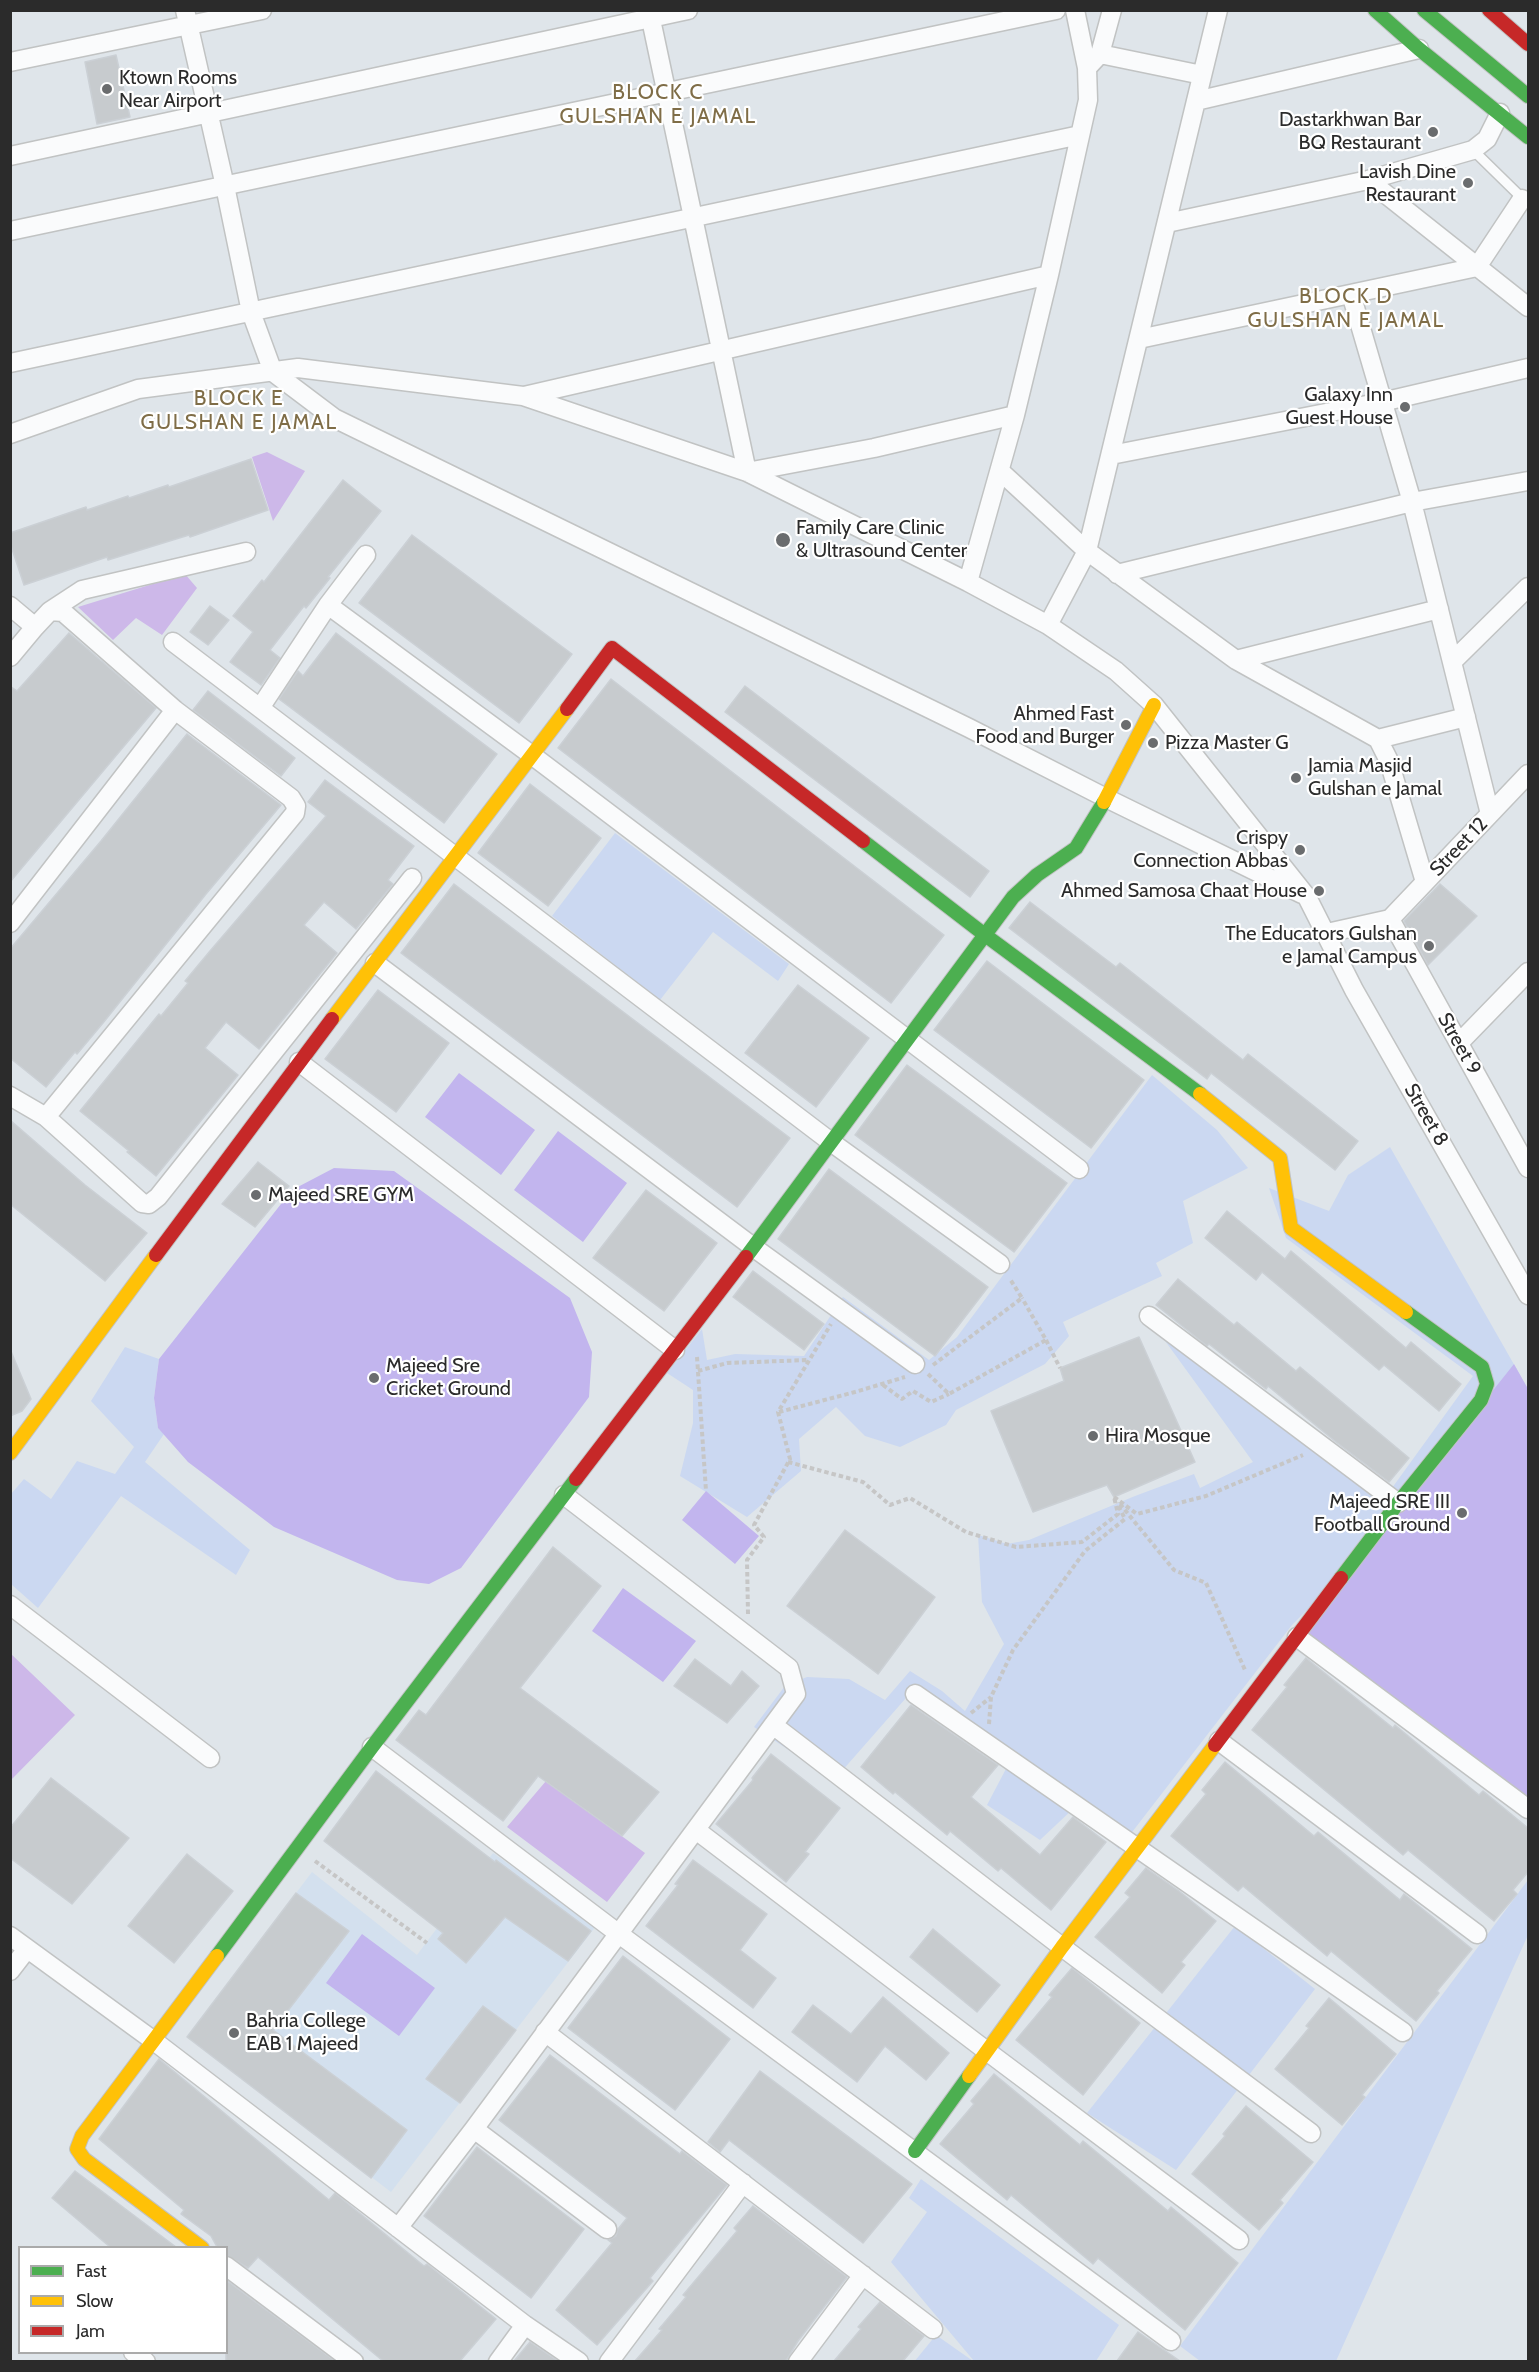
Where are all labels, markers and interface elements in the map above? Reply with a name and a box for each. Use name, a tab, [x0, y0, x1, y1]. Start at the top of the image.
place label: Ktown Rooms Near Airport	[119, 66, 237, 113]
district label: BLOCK C GULSHAN E JAMAL	[559, 80, 757, 130]
marker: Ktown Rooms Near Airport	[100, 82, 114, 96]
place label: Dastarkhwan Bar BQ Restaurant	[1279, 108, 1421, 155]
marker: Dastarkhwan Bar BQ Restaurant	[1426, 125, 1440, 139]
place label: Lavish Dine Restaurant	[1359, 160, 1456, 207]
marker: Lavish Dine Restaurant	[1461, 176, 1475, 190]
district label: BLOCK D GULSHAN E JAMAL	[1247, 284, 1445, 334]
place label: Galaxy Inn Guest House	[1286, 383, 1393, 430]
district label: BLOCK E GULSHAN E JAMAL	[140, 386, 338, 436]
marker: Galaxy Inn Guest House	[1398, 400, 1412, 414]
place label: Family Care Clinic & Ultrasound Center	[796, 516, 967, 563]
marker: Family Care Clinic & Ultrasound Center	[774, 531, 792, 549]
place label: Ahmed Fast Food and Burger	[975, 702, 1114, 749]
marker: Ahmed Fast Food and Burger	[1119, 718, 1133, 732]
place label: Pizza Master G	[1165, 731, 1289, 755]
marker: Pizza Master G	[1146, 736, 1160, 750]
place label: Jamia Masjid Gulshan e Jamal	[1308, 754, 1442, 801]
marker: Jamia Masjid Gulshan e Jamal	[1289, 771, 1303, 785]
street label: Street 12	[1425, 812, 1493, 882]
place label: Crispy Connection Abbas	[1133, 826, 1288, 873]
marker: Crispy Connection Abbas	[1293, 843, 1307, 857]
place label: Ahmed Samosa Chaat House	[1061, 879, 1307, 903]
marker: Ahmed Samosa Chaat House	[1312, 884, 1326, 898]
place label: The Educators Gulshan e Jamal Campus	[1225, 922, 1417, 969]
marker: The Educators Gulshan e Jamal Campus	[1422, 939, 1436, 953]
street label: Street 9	[1432, 1009, 1486, 1079]
street label: Street 8	[1399, 1080, 1453, 1150]
place label: Majeed SRE GYM	[268, 1183, 414, 1207]
marker: Majeed SRE GYM	[249, 1188, 263, 1202]
place label: Majeed Sre Cricket Ground	[386, 1354, 511, 1401]
marker: Majeed Sre Cricket Ground	[367, 1371, 381, 1385]
place label: Hira Mosque	[1105, 1424, 1211, 1448]
marker: Hira Mosque	[1086, 1429, 1100, 1443]
place label: Majeed SRE III Football Ground	[1314, 1490, 1450, 1537]
marker: Majeed SRE III Football Ground	[1455, 1506, 1469, 1520]
place label: Bahria College EAB 1 Majeed	[246, 2009, 366, 2056]
marker: Bahria College EAB 1 Majeed	[227, 2026, 241, 2040]
legend	[18, 2246, 228, 2354]
text: Fast	[76, 2260, 107, 2282]
text: Slow	[76, 2290, 113, 2312]
text: Jam	[76, 2320, 105, 2342]

